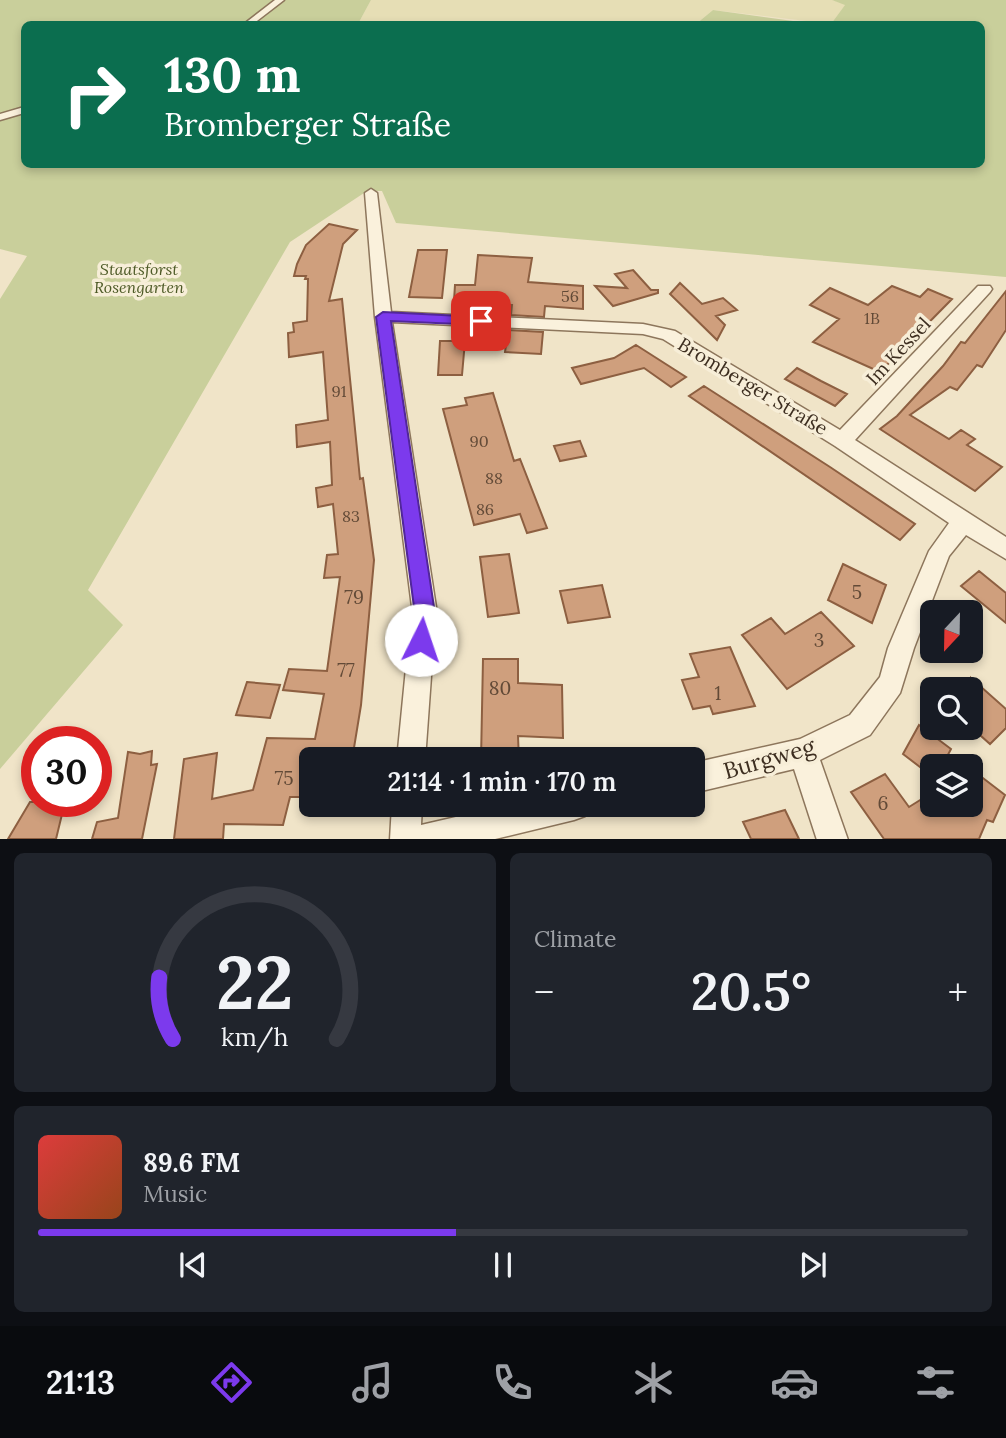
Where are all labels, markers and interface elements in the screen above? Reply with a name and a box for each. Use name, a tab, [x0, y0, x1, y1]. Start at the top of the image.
text: 130 m	[164, 43, 300, 105]
icon: right	[49, 49, 140, 140]
text: Bromberger Straße	[164, 104, 451, 145]
park label: Staatsforst Rosengarten	[94, 259, 184, 297]
house number: 56	[561, 286, 579, 306]
pin	[451, 291, 511, 351]
icon: arrive	[462, 302, 500, 340]
house number: 1B	[864, 308, 880, 328]
street label: Im Kessel	[860, 312, 936, 390]
street label: Bromberger Straße	[674, 332, 832, 440]
house number: 91	[331, 381, 347, 401]
house number: 90	[469, 431, 489, 451]
house number: 88	[485, 468, 503, 488]
house number: 86	[476, 499, 494, 519]
house number: 83	[342, 506, 360, 526]
house number: 5	[852, 580, 862, 604]
house number: 79	[344, 585, 364, 609]
north arrow	[920, 600, 984, 663]
map controls	[920, 600, 983, 817]
position arrow	[384, 603, 458, 677]
house number: 3	[814, 628, 824, 652]
house number: 77	[337, 658, 355, 682]
house number: 80	[489, 676, 511, 700]
button: search	[920, 677, 983, 740]
house number: 1	[715, 681, 722, 705]
speed limit sign: 30	[21, 726, 112, 817]
street label: Burgweg	[720, 731, 819, 785]
button: layers	[920, 754, 983, 817]
text: 21:14 · 1 min · 170 m	[388, 765, 616, 798]
house number: 75	[274, 766, 294, 790]
house number: 6	[878, 791, 889, 815]
text: Climate	[534, 924, 616, 953]
text: 22	[216, 936, 294, 1029]
text: 20.5°	[691, 958, 811, 1024]
text: −	[534, 968, 554, 1016]
text: +	[948, 968, 968, 1016]
text: km/h	[221, 1020, 289, 1052]
text: 89.6 FM	[143, 1146, 240, 1179]
text: Music	[143, 1179, 207, 1208]
icon: previous	[174, 1246, 212, 1284]
icon: pause	[484, 1246, 522, 1284]
icon: next	[794, 1246, 832, 1284]
icon: directions	[207, 1358, 256, 1407]
icon: music	[348, 1358, 397, 1407]
icon: phone	[488, 1358, 537, 1407]
icon: climate	[629, 1358, 678, 1407]
icon: car	[770, 1358, 819, 1407]
icon: filters	[911, 1358, 960, 1407]
text: 21:13	[46, 1362, 115, 1403]

